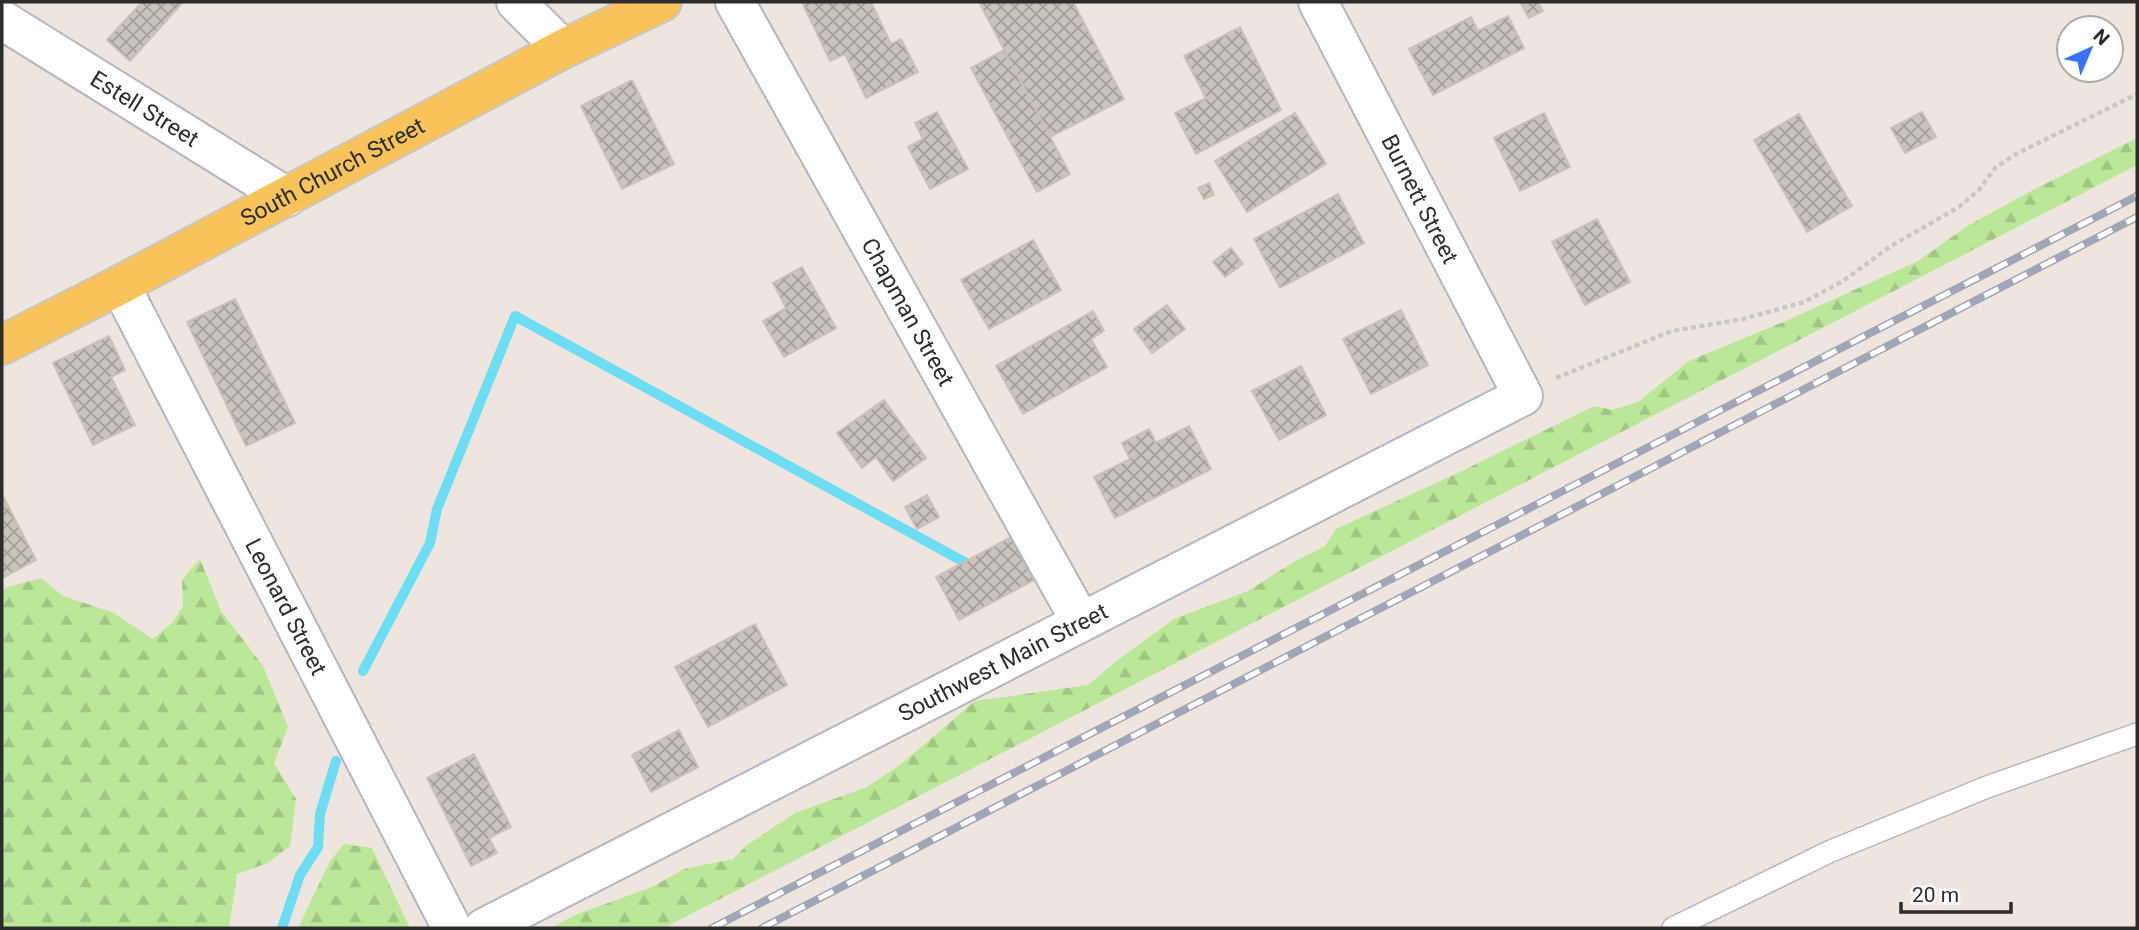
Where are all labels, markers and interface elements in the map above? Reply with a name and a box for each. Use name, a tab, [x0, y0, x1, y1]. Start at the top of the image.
north arrow	[2055, 14, 2125, 84]
text: N	[2089, 24, 2114, 50]
street label: Estell Street	[85, 65, 204, 153]
street label: South Church Street	[236, 112, 429, 232]
street label: Burnett Street	[1375, 130, 1464, 268]
street label: Chapman Street	[856, 234, 960, 391]
street label: Leonard Street	[239, 534, 332, 680]
street label: Southwest Main Street	[894, 598, 1112, 728]
scale bar	[1901, 870, 2011, 914]
text: 20 m	[1912, 883, 1959, 907]

